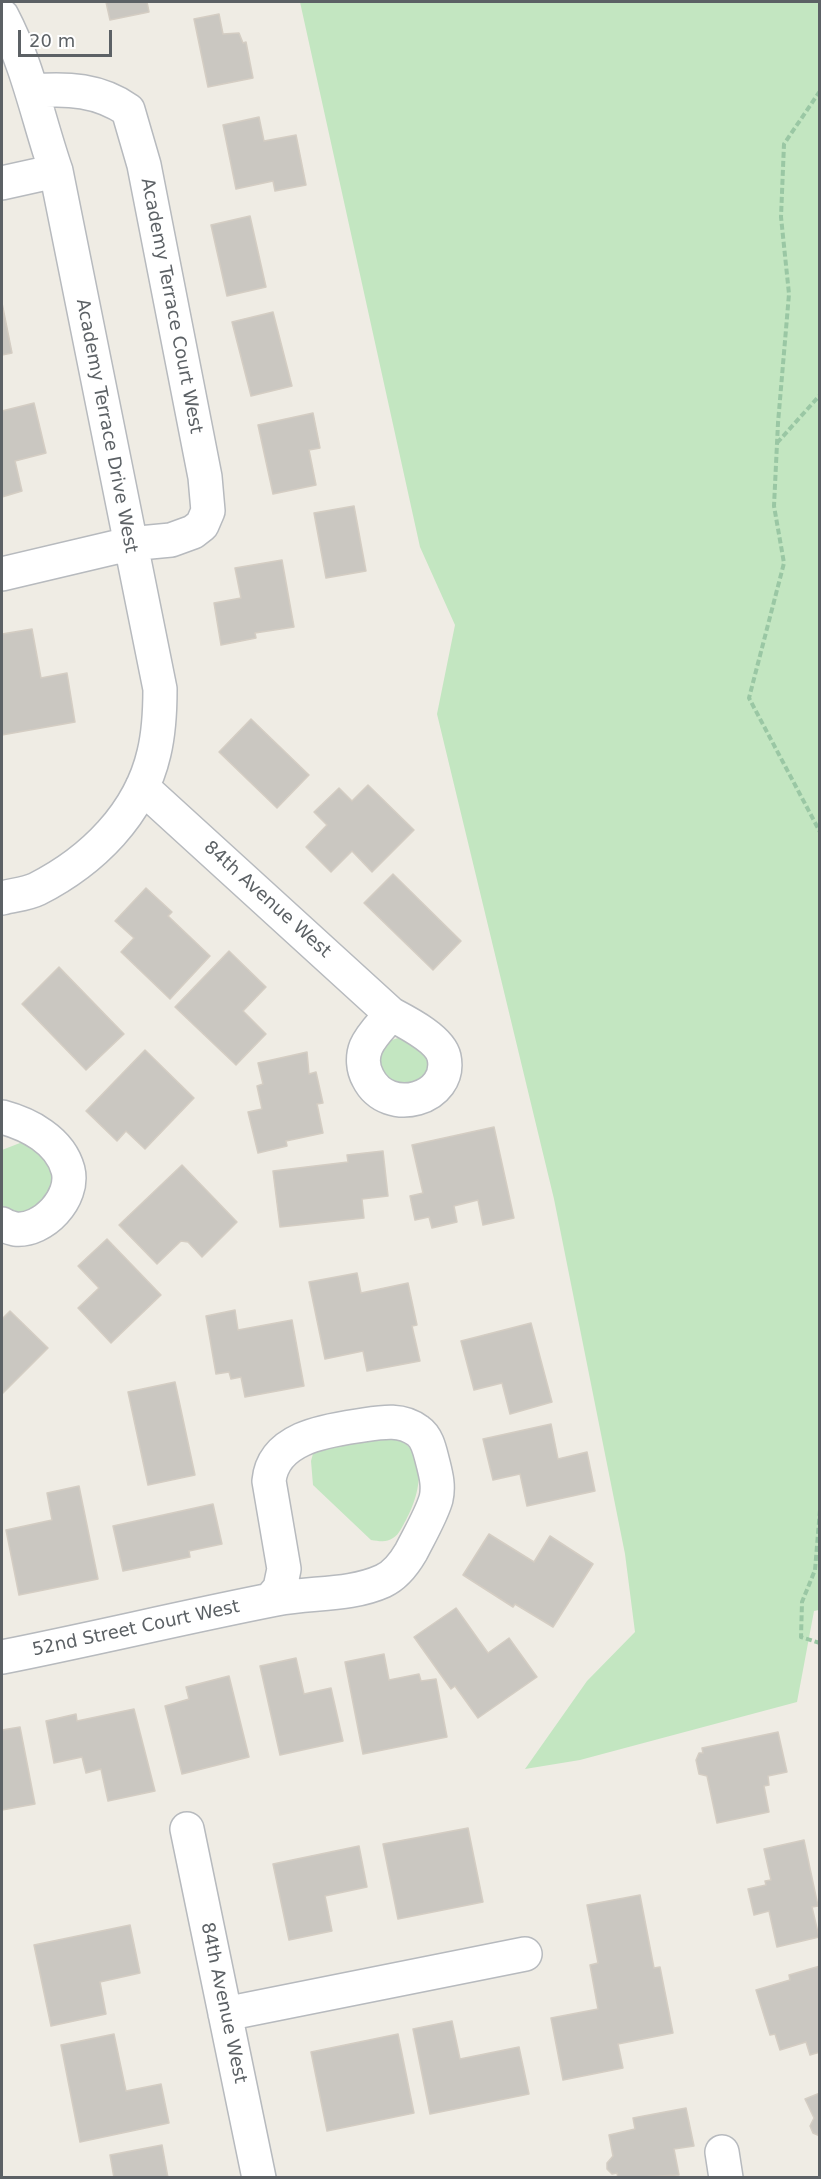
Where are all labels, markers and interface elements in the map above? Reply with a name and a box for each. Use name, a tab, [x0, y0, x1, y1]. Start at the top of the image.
scale bar	[21, 18, 116, 56]
text: 20 m	[29, 30, 75, 51]
street label: Academy Terrace Court West	[136, 176, 206, 436]
street label: Academy Terrace Drive West	[71, 297, 141, 555]
street label: 84th Avenue West	[199, 837, 335, 963]
street label: 52nd Street Court West	[30, 1596, 242, 1662]
street label: 84th Avenue West	[195, 1921, 251, 2085]

